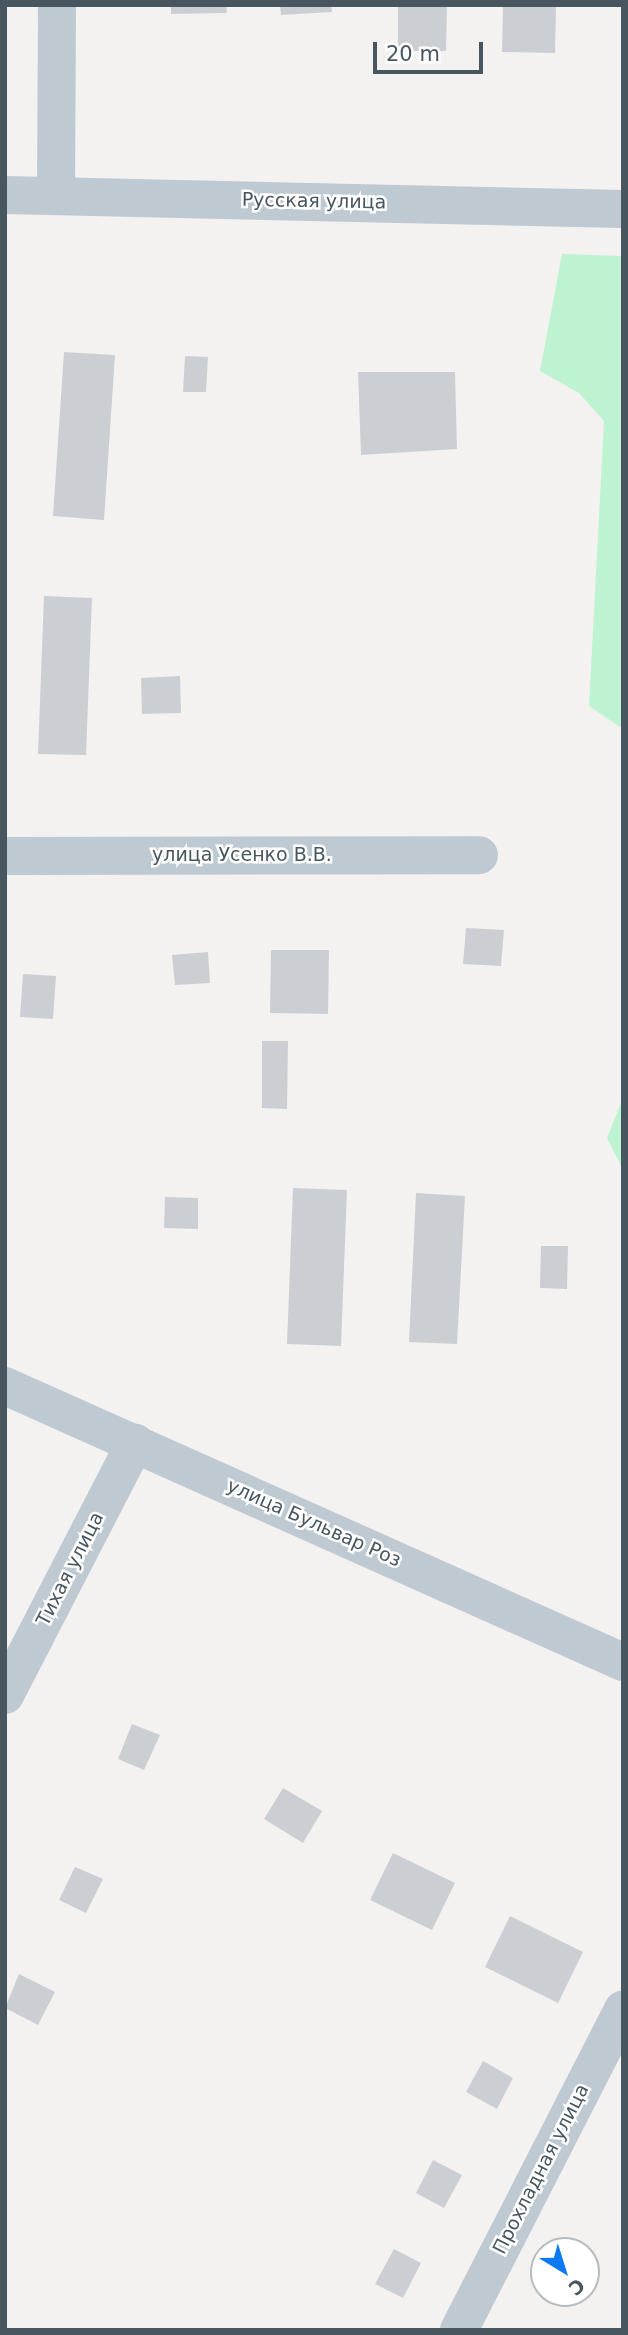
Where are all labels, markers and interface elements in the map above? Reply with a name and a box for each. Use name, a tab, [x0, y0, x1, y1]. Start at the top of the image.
scale bar	[376, 28, 486, 72]
text: 20 m	[386, 42, 440, 66]
street label: Русская улица	[242, 188, 386, 214]
street label: улица Усенко В.В.	[152, 844, 332, 866]
street label: улица Бульвар Роз	[223, 1474, 405, 1572]
street label: Тихая улица	[32, 1508, 108, 1630]
street label: Прохладная улица	[488, 2080, 594, 2258]
north arrow	[530, 2237, 600, 2307]
text: С	[564, 2274, 589, 2300]

